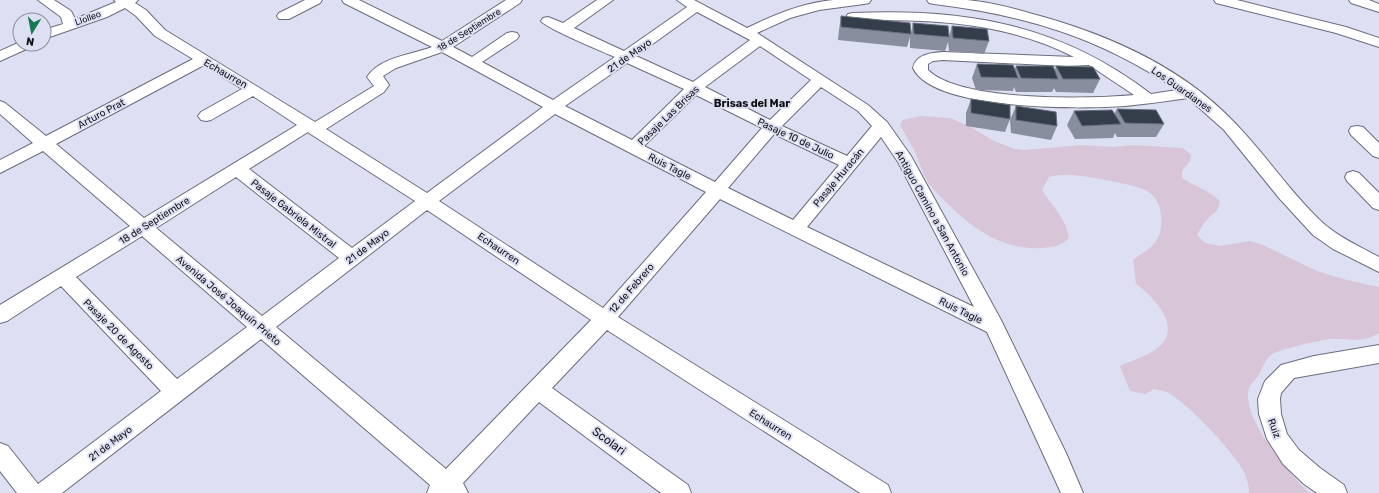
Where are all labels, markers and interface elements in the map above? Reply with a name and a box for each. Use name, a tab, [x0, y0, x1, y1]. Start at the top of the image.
street label: 18 de Septiembre	[435, 6, 503, 54]
street label: Llolleo	[74, 9, 102, 27]
north arrow	[12, 12, 52, 52]
text: N	[25, 34, 35, 48]
street label: 21 de Mayo	[605, 36, 654, 75]
street label: Echaurren	[202, 57, 249, 91]
street label: Los Guardianes	[1149, 64, 1214, 115]
street label: Pasaje Las Brisas	[636, 83, 702, 148]
street label: Arturo Prat	[76, 96, 127, 131]
district label: Brisas del Mar	[714, 97, 790, 110]
street label: Pasaje 10 de Julio	[755, 116, 836, 162]
street label: Pasaje Huracán	[811, 146, 867, 209]
street label: Antiguo Camino a San Antonio	[893, 149, 972, 278]
street label: Ruis Tagle	[646, 151, 693, 183]
street label: Pasaje Gabriela Mistral	[248, 177, 338, 251]
street label: 18 de Septiembre	[117, 194, 192, 247]
street label: 21 de Mayo	[344, 226, 392, 267]
street label: Echaurren	[475, 230, 522, 267]
street label: Avenida José Joaquín Prieto	[173, 253, 283, 348]
street label: 12 de Febrero	[607, 261, 657, 316]
street label: Ruis Tagle	[937, 295, 985, 327]
street label: Pasaje 20 de Agosto	[81, 297, 156, 373]
street label: Echaurren	[747, 407, 794, 443]
street label: Ruiz	[1265, 417, 1283, 440]
street label: 21 de Mayo	[87, 423, 135, 464]
street label: Scolari	[590, 424, 629, 458]

